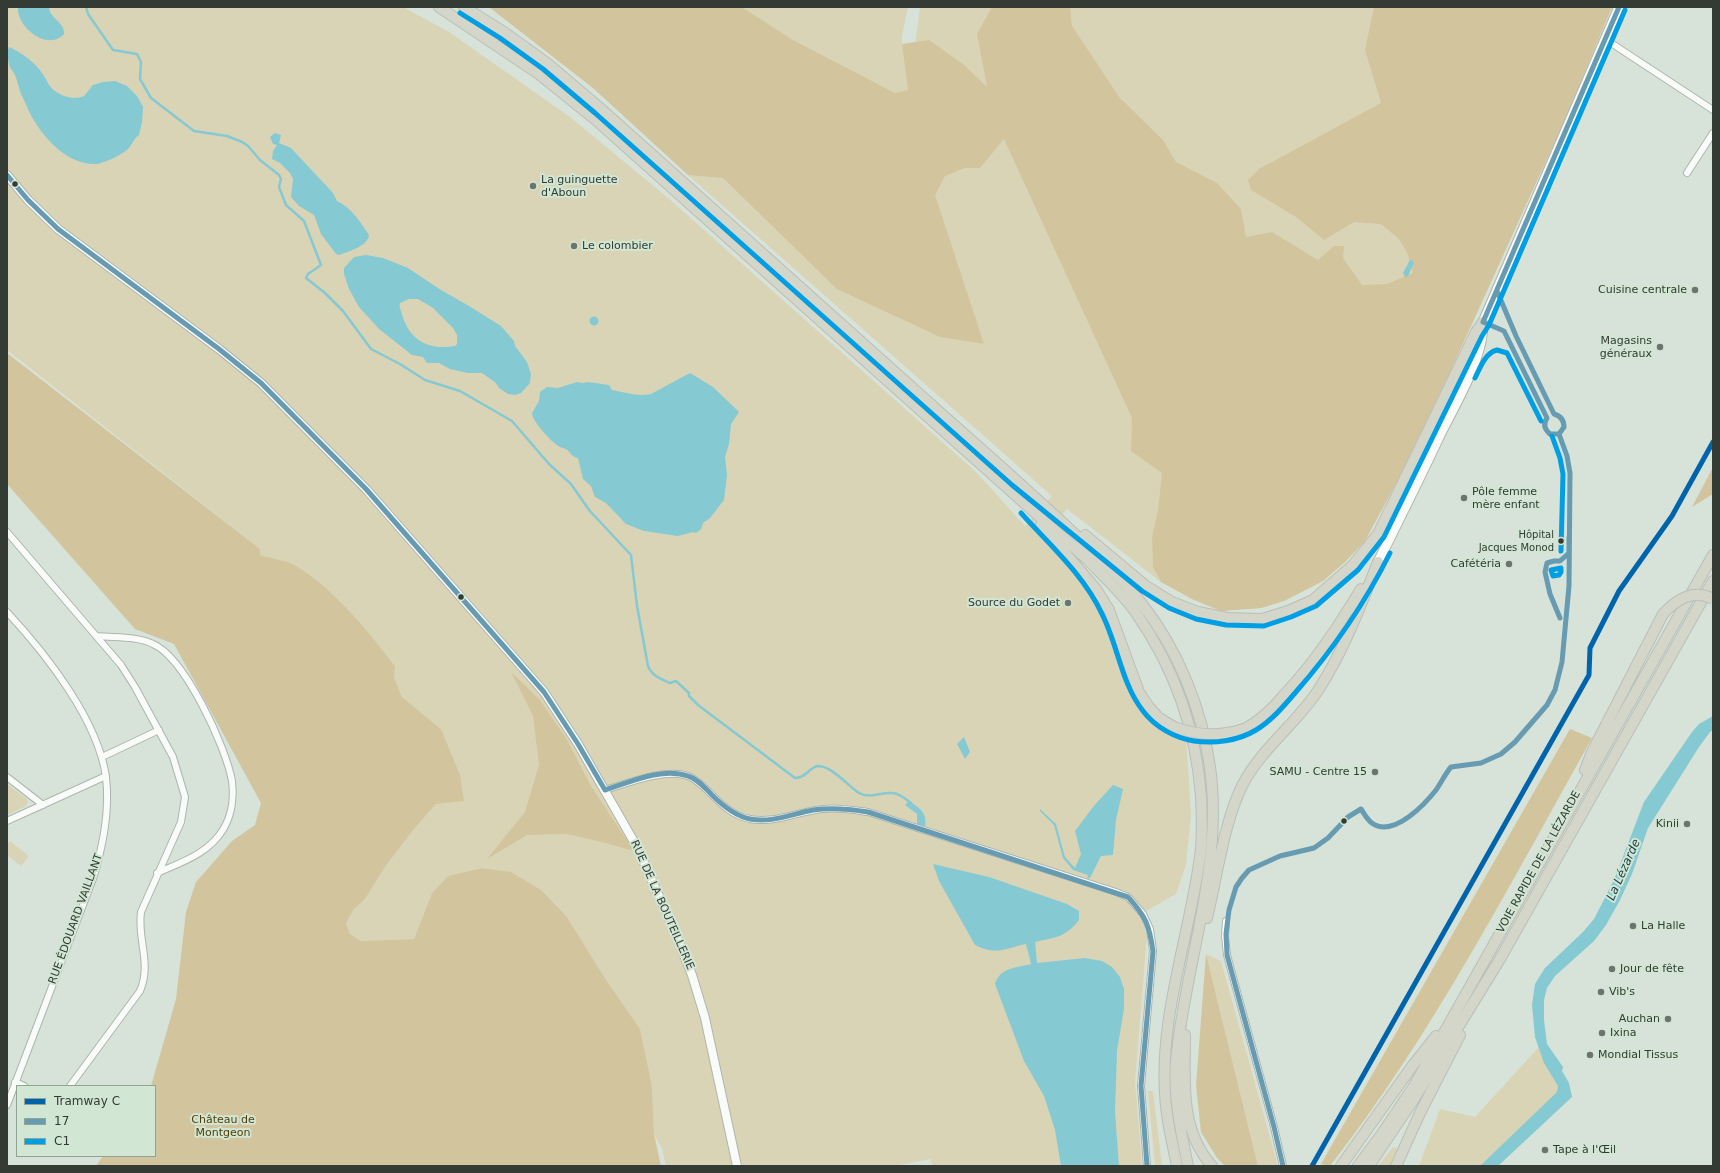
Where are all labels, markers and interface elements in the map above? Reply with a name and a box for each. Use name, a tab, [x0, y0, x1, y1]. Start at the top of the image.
place label: La guinguette d'Aboun	[541, 173, 617, 199]
unlabelled marker	[10, 179, 20, 189]
marker: La guinguette d'Aboun	[528, 181, 538, 191]
place label: Le colombier	[582, 239, 653, 253]
marker: Le colombier	[569, 241, 579, 251]
place label: Cuisine centrale	[1598, 283, 1687, 297]
marker: Cuisine centrale	[1690, 285, 1700, 295]
place label: Magasins généraux	[1600, 334, 1652, 360]
marker: Magasins généraux	[1655, 342, 1665, 352]
place label: Pôle femme mère enfant	[1472, 485, 1540, 511]
marker: Pôle femme mère enfant	[1459, 493, 1469, 503]
place label: Hôpital Jacques Monod	[1479, 529, 1554, 552]
marker: Hôpital Jacques Monod	[1556, 536, 1566, 546]
place label: Cafétéria	[1451, 557, 1501, 571]
marker: Cafétéria	[1504, 559, 1514, 569]
unlabelled marker	[456, 592, 466, 602]
place label: Source du Godet	[968, 596, 1060, 610]
marker: Source du Godet	[1063, 598, 1073, 608]
place label: SAMU - Centre 15	[1270, 765, 1367, 779]
marker: SAMU - Centre 15	[1370, 767, 1380, 777]
street label: VOIE RAPIDE DE LA LÉZARDE	[1494, 789, 1584, 935]
unlabelled marker	[1339, 816, 1349, 826]
place label: Kinii	[1656, 817, 1679, 831]
marker: Kinii	[1682, 819, 1692, 829]
water label: La Lézarde	[1604, 837, 1644, 903]
street label: RUE DE LA BOUTEILLERIE	[627, 838, 697, 972]
street label: RUE ÉDOUARD VAILLANT	[46, 852, 106, 986]
place label: La Halle	[1641, 919, 1685, 933]
marker: La Halle	[1628, 921, 1638, 931]
place label: Jour de fête	[1620, 962, 1684, 976]
marker: Jour de fête	[1607, 964, 1617, 974]
place label: Vib's	[1609, 985, 1635, 999]
marker: Vib's	[1596, 987, 1606, 997]
place label: Auchan	[1619, 1012, 1660, 1026]
marker: Auchan	[1663, 1014, 1673, 1024]
place label: Ixina	[1610, 1026, 1637, 1040]
marker: Ixina	[1597, 1028, 1607, 1038]
place label: Mondial Tissus	[1598, 1048, 1678, 1062]
marker: Mondial Tissus	[1585, 1050, 1595, 1060]
legend	[16, 1085, 156, 1157]
text: Tramway C	[54, 1094, 120, 1108]
park label: Château de Montgeon	[191, 1113, 255, 1139]
text: 17	[54, 1114, 69, 1128]
text: C1	[54, 1134, 70, 1148]
place label: Tape à l'Œil	[1553, 1143, 1616, 1157]
marker: Tape à l'Œil	[1540, 1145, 1550, 1155]

